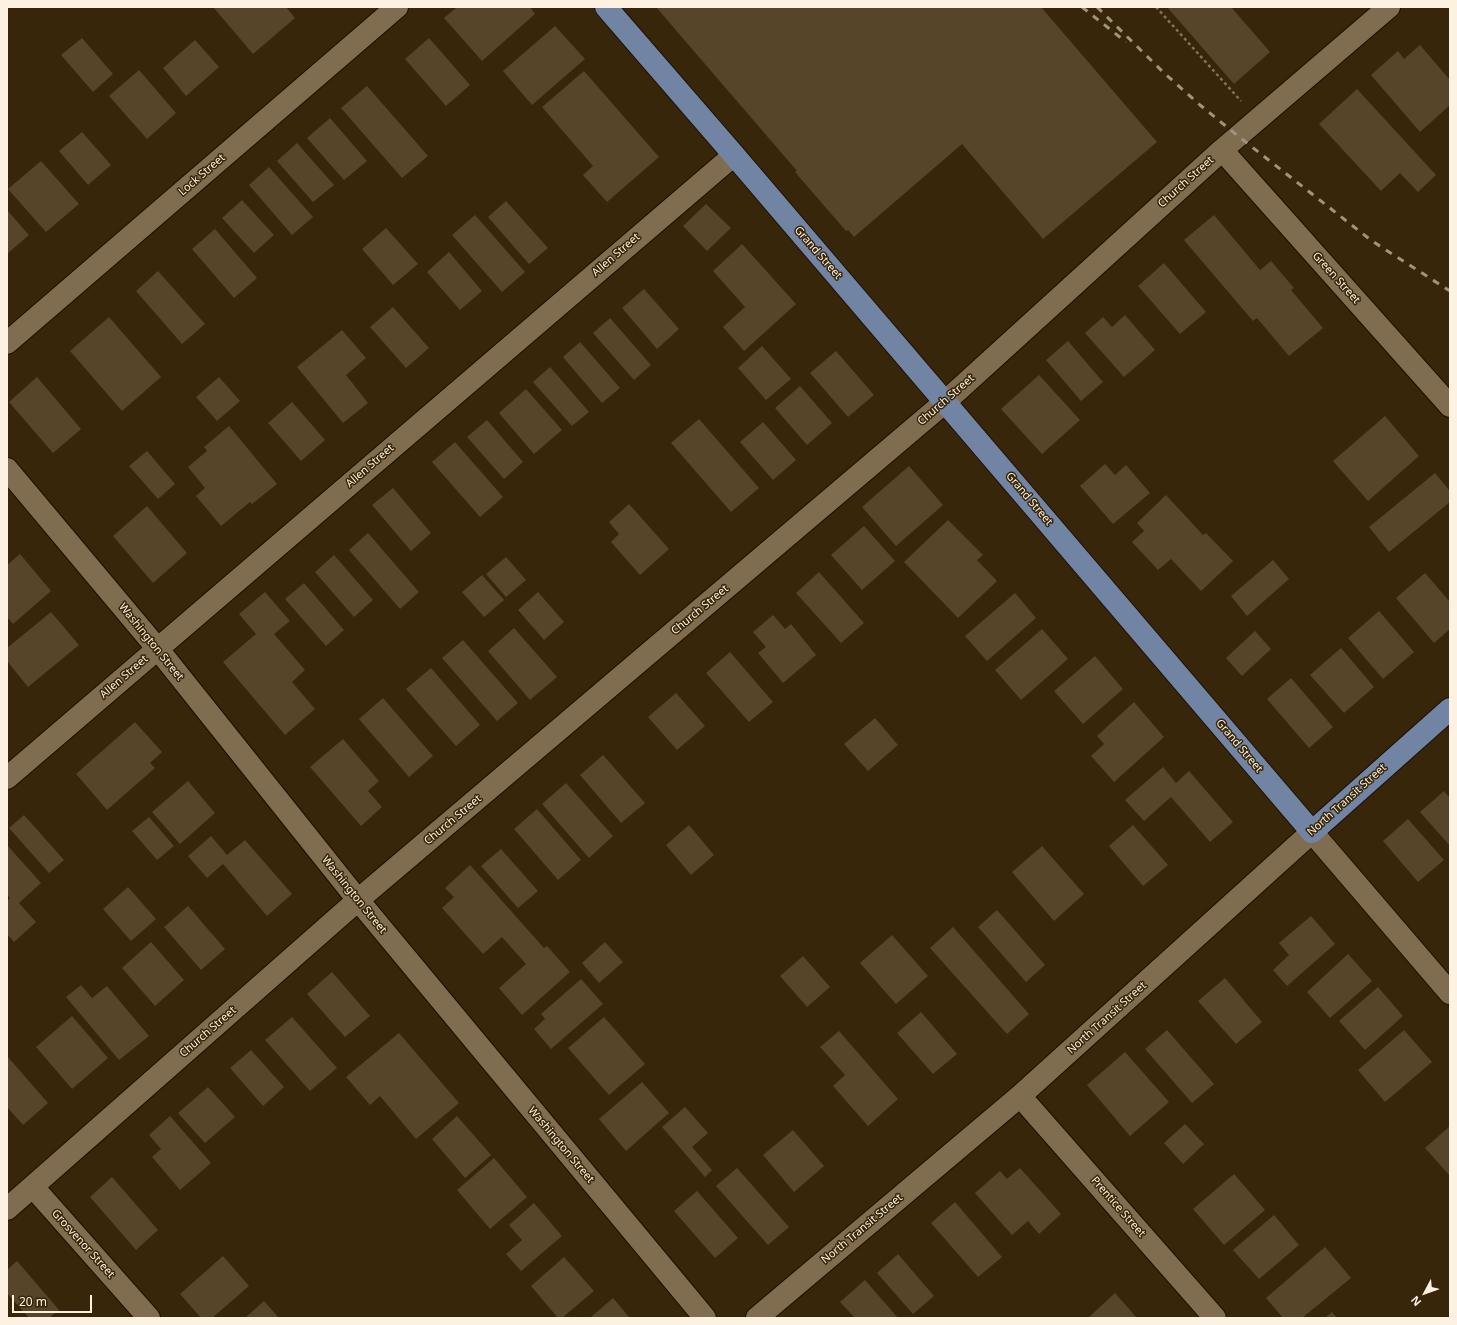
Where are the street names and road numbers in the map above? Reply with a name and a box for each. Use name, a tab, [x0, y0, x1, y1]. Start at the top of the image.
street label: Lock Street	[176, 151, 228, 199]
street label: Church Street	[1155, 154, 1217, 210]
street label: Grand Street	[791, 224, 845, 282]
street label: Allen Street	[589, 231, 643, 279]
street label: Green Street	[1309, 249, 1363, 307]
street label: Church Street	[915, 372, 977, 428]
street label: Allen Street	[343, 442, 397, 490]
street label: Grand Street	[1003, 470, 1055, 528]
street label: Church Street	[669, 582, 731, 638]
street label: Washington Street	[116, 601, 186, 683]
street label: Allen Street	[97, 653, 151, 701]
street label: Grand Street	[1213, 717, 1265, 775]
street label: North Transit Street	[1305, 761, 1389, 839]
street label: Church Street	[422, 792, 484, 848]
street label: Washington Street	[319, 854, 389, 936]
street label: North Transit Street	[1065, 979, 1149, 1057]
street label: Church Street	[177, 1004, 239, 1060]
street label: Washington Street	[525, 1104, 597, 1186]
street label: Prentice Street	[1088, 1174, 1148, 1240]
street label: North Transit Street	[819, 1191, 905, 1267]
street label: Grosvenor Street	[49, 1207, 117, 1281]

